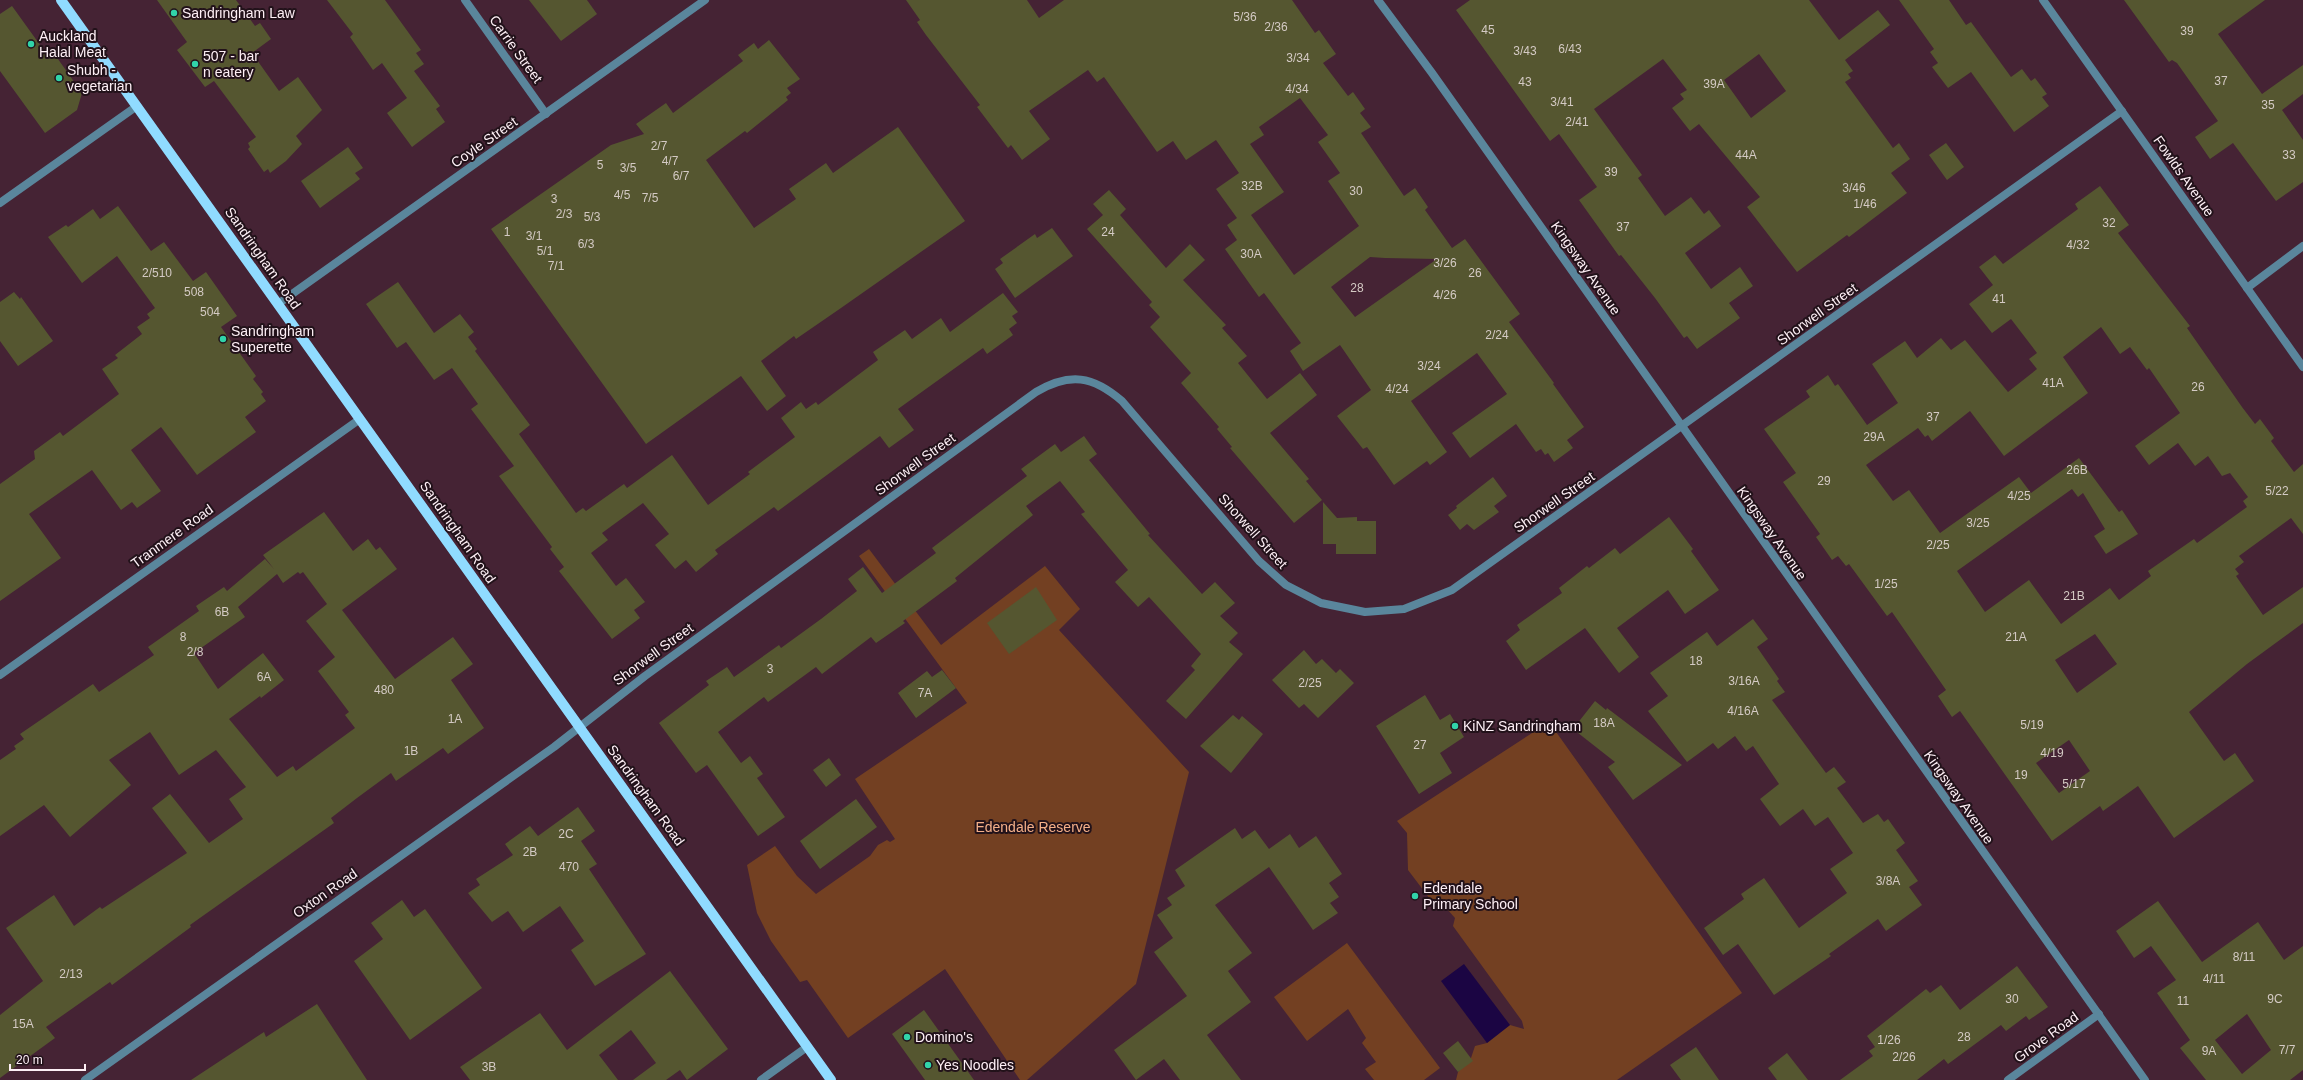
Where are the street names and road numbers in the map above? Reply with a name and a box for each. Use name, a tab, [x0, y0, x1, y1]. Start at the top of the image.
street label: Carrie Street	[486, 12, 546, 86]
street label: Coyle Street	[448, 113, 520, 171]
street label: Fowlds Avenue	[2150, 133, 2218, 220]
street label: Sandringham Road	[222, 204, 304, 312]
street label: Kingsway Avenue	[1548, 218, 1624, 318]
street label: Shorwell Street	[1774, 280, 1860, 348]
street label: Shorwell Street	[872, 430, 958, 498]
street label: Shorwell Street	[1511, 468, 1598, 536]
street label: Sandringham Road	[417, 478, 499, 586]
street label: Kingsway Avenue	[1734, 483, 1810, 583]
street label: Shorwell Street	[1215, 490, 1291, 572]
street label: Tranmere Road	[128, 501, 216, 571]
street label: Shorwell Street	[610, 620, 696, 688]
street label: Sandringham Road	[604, 741, 688, 849]
street label: Kingsway Avenue	[1921, 747, 1997, 847]
street label: Oxton Road	[290, 865, 360, 921]
street label: Grove Road	[2011, 1008, 2081, 1066]

